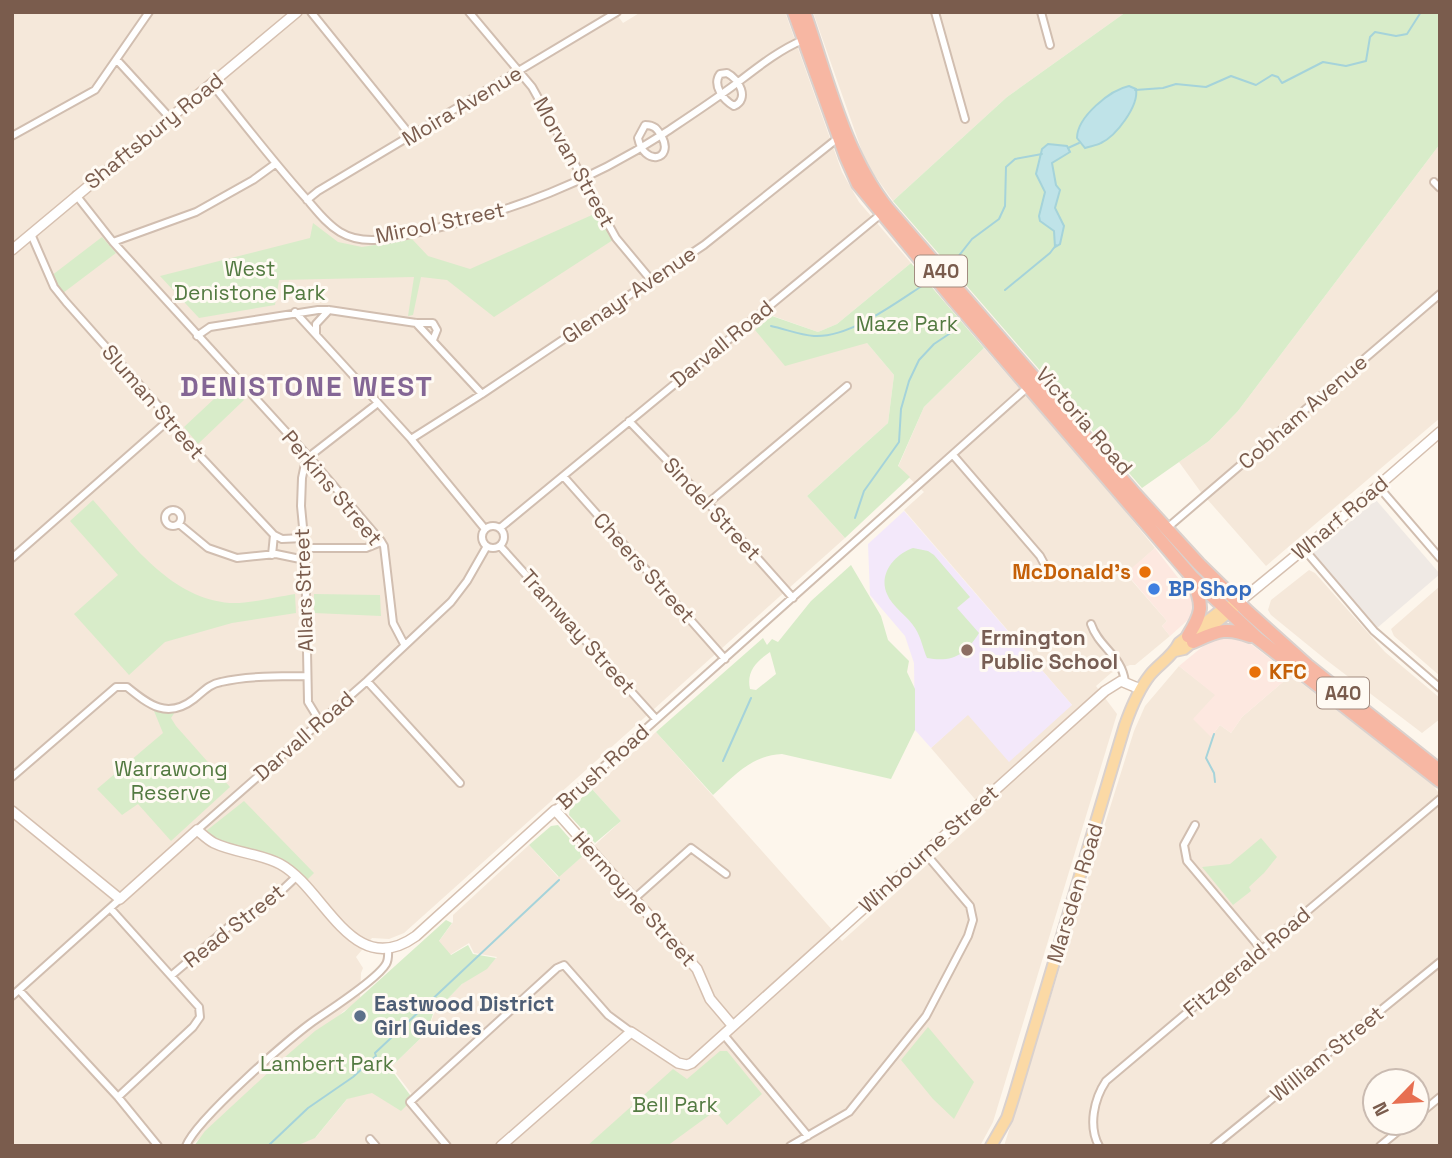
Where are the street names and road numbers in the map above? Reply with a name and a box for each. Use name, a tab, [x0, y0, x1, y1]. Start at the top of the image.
street label: Moira Avenue	[397, 59, 527, 152]
street label: Shaftsbury Road	[79, 66, 229, 195]
street label: Morvan Street	[528, 92, 621, 232]
street label: Mirool Street	[373, 196, 507, 249]
street label: Glenayr Avenue	[556, 240, 701, 349]
road number: A40	[915, 256, 967, 286]
street label: Darvall Road	[665, 294, 778, 393]
street label: Sluman Street	[96, 339, 211, 465]
street label: Cobham Avenue	[1233, 348, 1373, 475]
street label: Victoria Road	[1030, 361, 1139, 480]
street label: Perkins Street	[276, 424, 389, 551]
street label: Sindel Street	[658, 451, 767, 566]
street label: Wharf Road	[1286, 470, 1393, 566]
street label: Cheers Street	[588, 507, 701, 629]
street label: Allars Street	[288, 528, 319, 652]
street label: Tramway Street	[515, 563, 642, 700]
road number: A40	[1317, 678, 1369, 708]
street label: Darvall Road	[248, 685, 359, 787]
street label: Brush Road	[551, 718, 655, 815]
street label: Winbourne Street	[853, 779, 1004, 918]
street label: Marsden Road	[1040, 820, 1109, 966]
street label: Hermoyne Street	[566, 825, 702, 972]
street label: Read Street	[178, 878, 290, 973]
street label: Fitzgerald Road	[1178, 901, 1316, 1023]
street label: William Street	[1264, 999, 1389, 1108]

